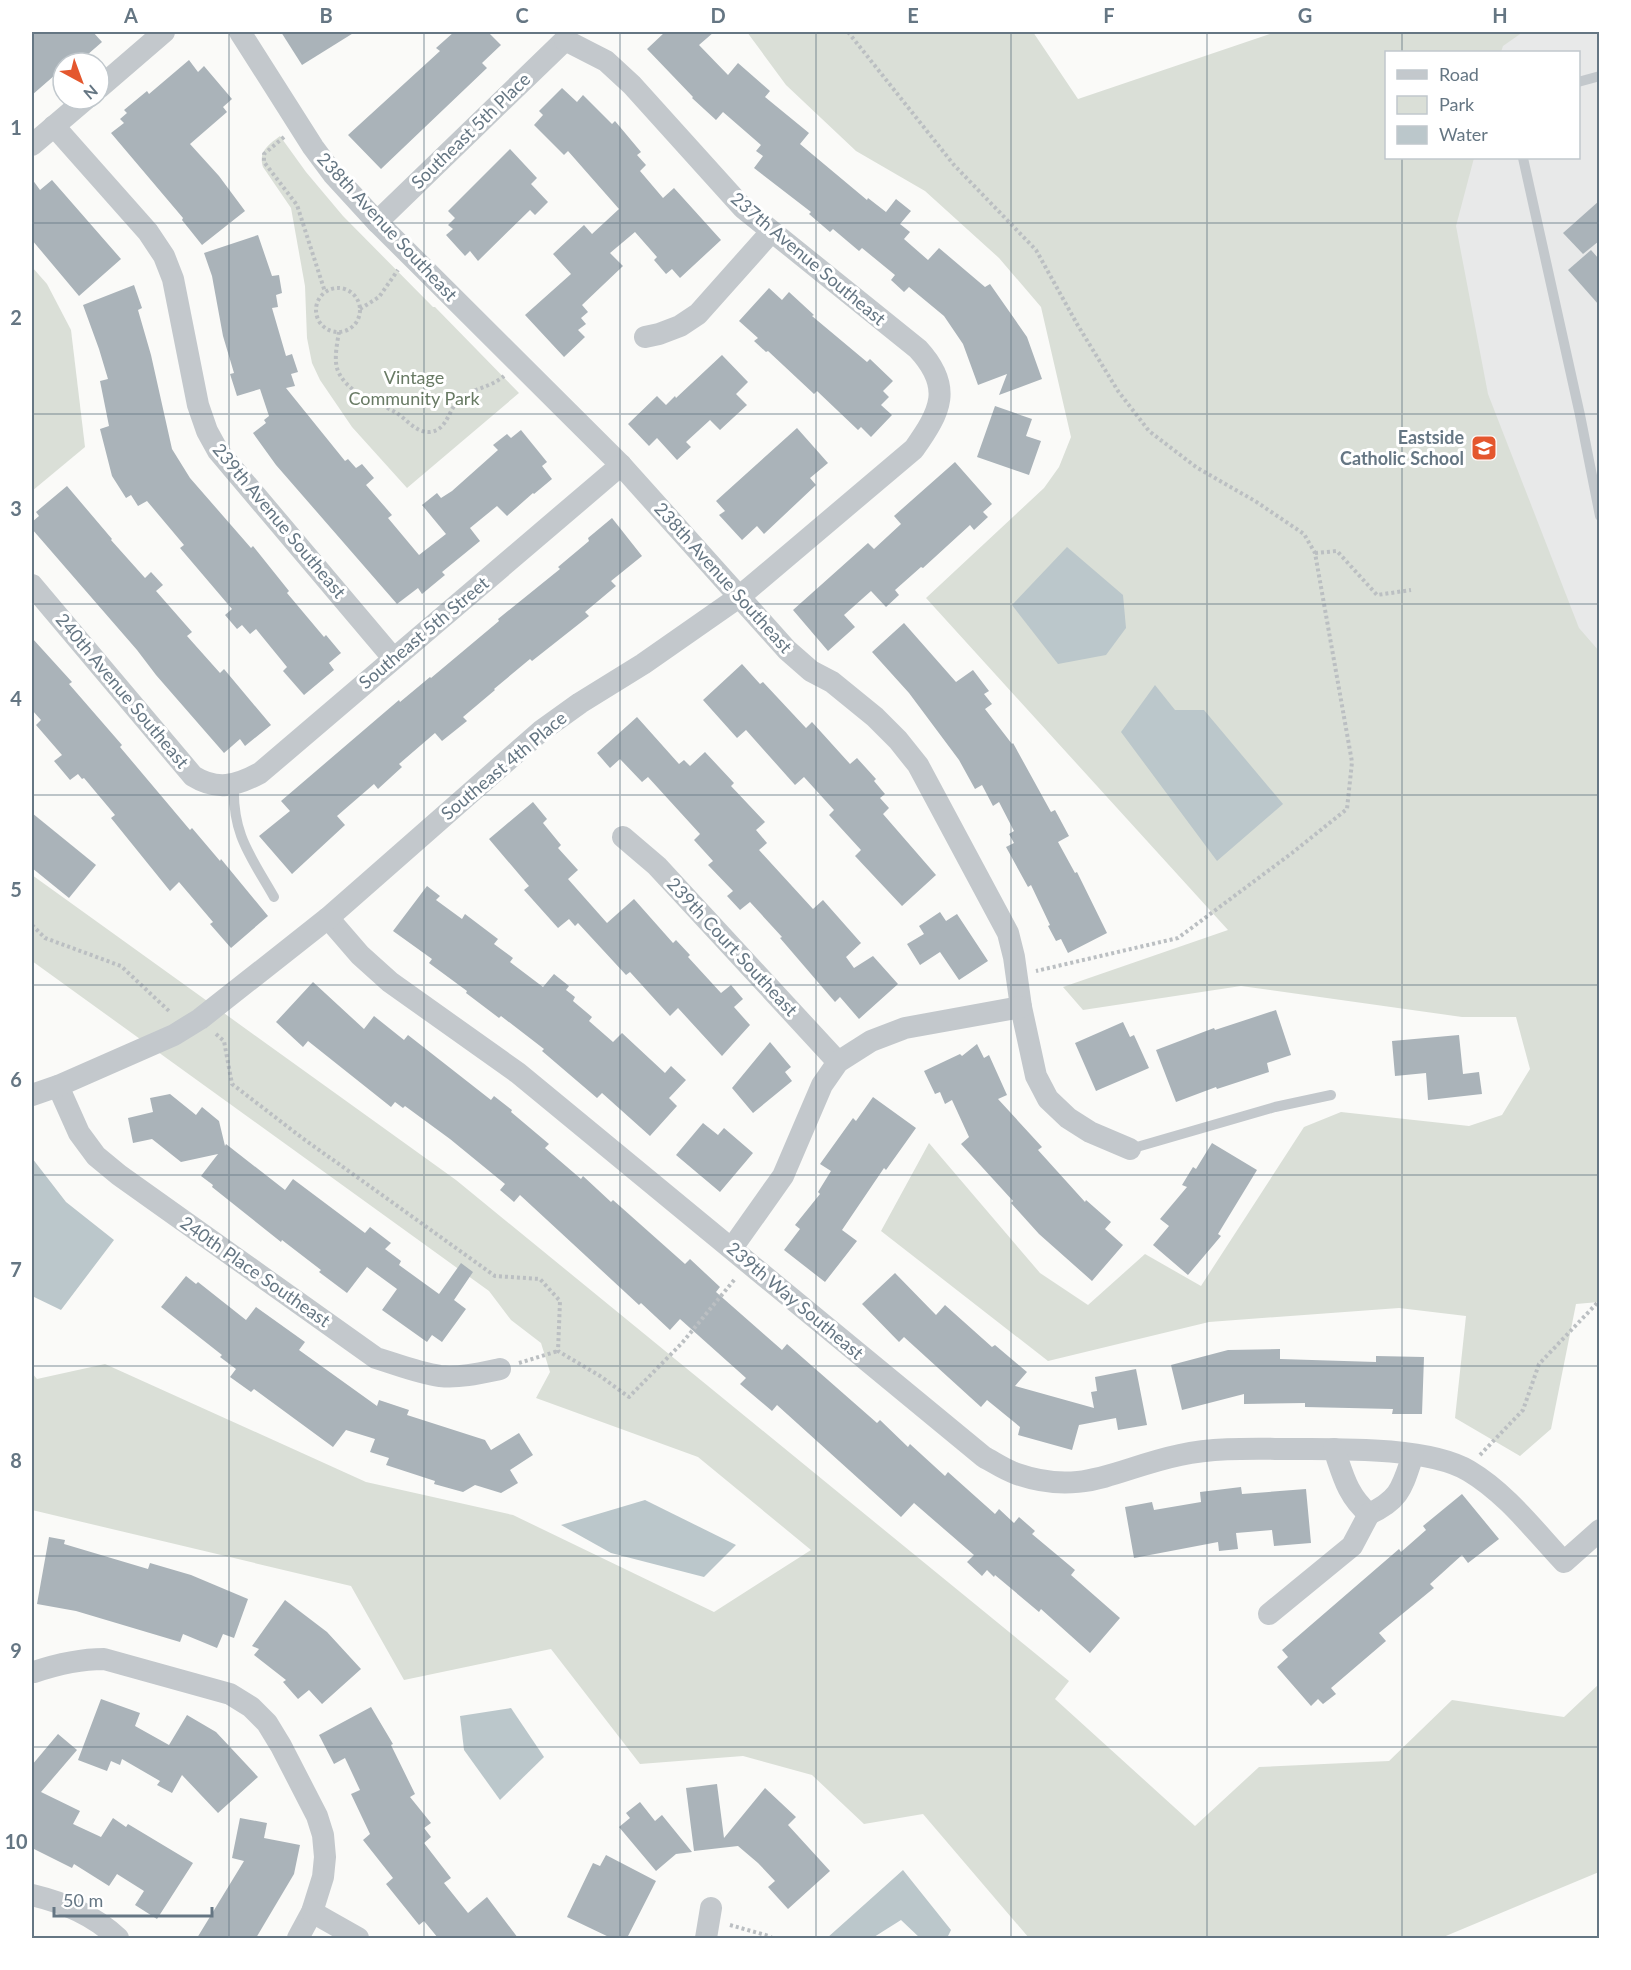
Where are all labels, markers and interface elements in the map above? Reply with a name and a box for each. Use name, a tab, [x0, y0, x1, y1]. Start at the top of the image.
text: A	[123, 3, 138, 27]
text: B	[319, 3, 333, 27]
text: C	[515, 3, 529, 27]
text: D	[710, 3, 726, 27]
text: E	[907, 3, 919, 27]
text: F	[1103, 3, 1115, 27]
text: G	[1298, 3, 1312, 27]
text: H	[1492, 3, 1508, 27]
north arrow	[51, 51, 111, 111]
legend	[1385, 51, 1580, 159]
text: Road	[1439, 63, 1479, 85]
street label: Southeast 5th Place	[406, 68, 534, 193]
text: N	[80, 81, 102, 104]
text: Park	[1439, 93, 1475, 115]
text: 1	[10, 115, 22, 139]
text: Water	[1439, 123, 1488, 145]
street label: 238th Avenue Southeast	[313, 147, 463, 306]
street label: 237th Avenue Southeast	[727, 187, 891, 330]
text: 2	[10, 305, 22, 329]
park label: Vintage Community Park	[348, 366, 480, 409]
place label: Eastside Catholic School	[1340, 426, 1464, 469]
school or university icon: Eastside Catholic School	[1469, 433, 1499, 463]
street label: 239th Avenue Southeast	[209, 439, 351, 603]
text: 3	[10, 496, 22, 520]
street label: 238th Avenue Southeast	[650, 497, 798, 658]
street label: Southeast 5th Street	[354, 571, 493, 693]
street label: 240th Avenue Southeast	[52, 609, 194, 773]
text: 4	[10, 686, 22, 710]
street label: Southeast 4th Place	[436, 706, 571, 824]
street label: 239th Court Southeast	[663, 873, 803, 1021]
text: 5	[10, 877, 22, 901]
text: 6	[10, 1067, 22, 1091]
street label: 240th Place Southeast	[176, 1211, 335, 1332]
street label: 239th Way Southeast	[723, 1237, 869, 1364]
text: 7	[10, 1257, 22, 1281]
text: 8	[10, 1448, 22, 1472]
text: 9	[10, 1638, 22, 1662]
text: 10	[4, 1829, 28, 1853]
scale bar	[54, 1880, 212, 1918]
text: 50 m	[63, 1889, 103, 1911]

